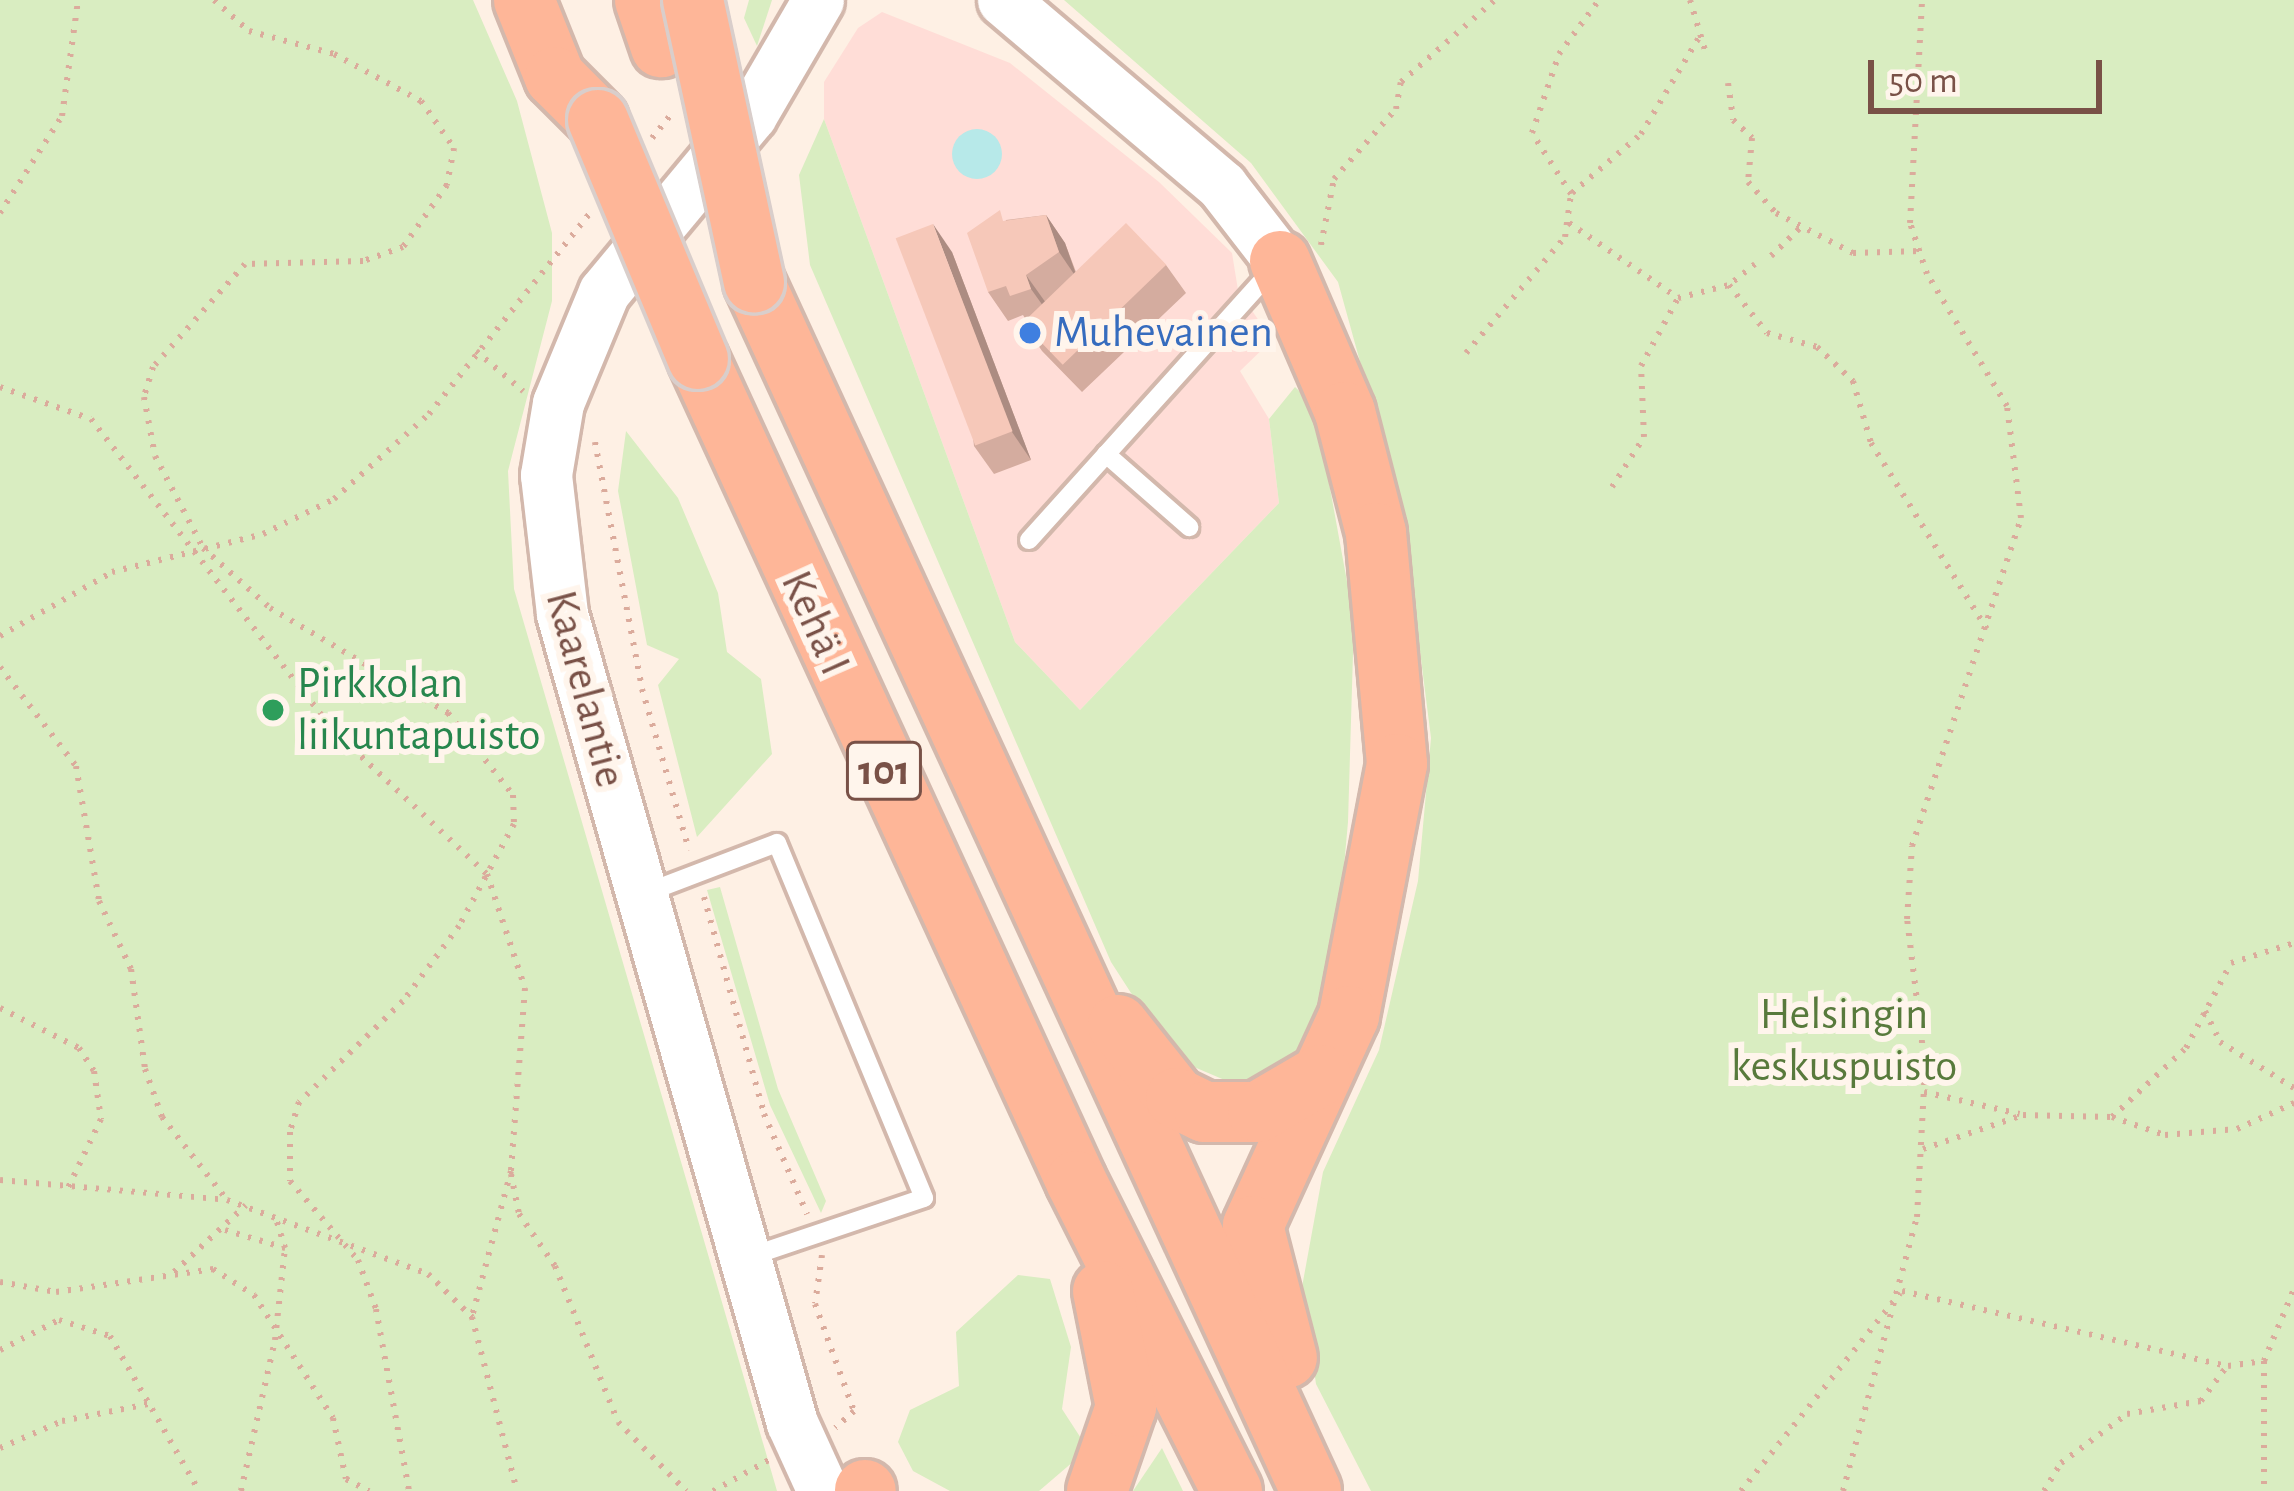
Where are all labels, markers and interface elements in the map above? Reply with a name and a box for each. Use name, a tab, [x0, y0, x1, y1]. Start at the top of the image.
scale bar	[1874, 36, 2108, 110]
text: 50 m	[1889, 63, 1958, 99]
place label: Muhevainen	[1054, 306, 1273, 360]
marker: Muhevainen	[1017, 320, 1043, 346]
street label: Kehä I	[768, 563, 862, 683]
street label: Kaarelantie	[533, 585, 637, 793]
place label: Pirkkolan liikuntapuisto	[297, 657, 540, 763]
marker: Pirkkolan liikuntapuisto	[260, 697, 286, 723]
road number: 101	[845, 735, 923, 807]
park label: Helsingin keskuspuisto	[1731, 988, 1957, 1094]

